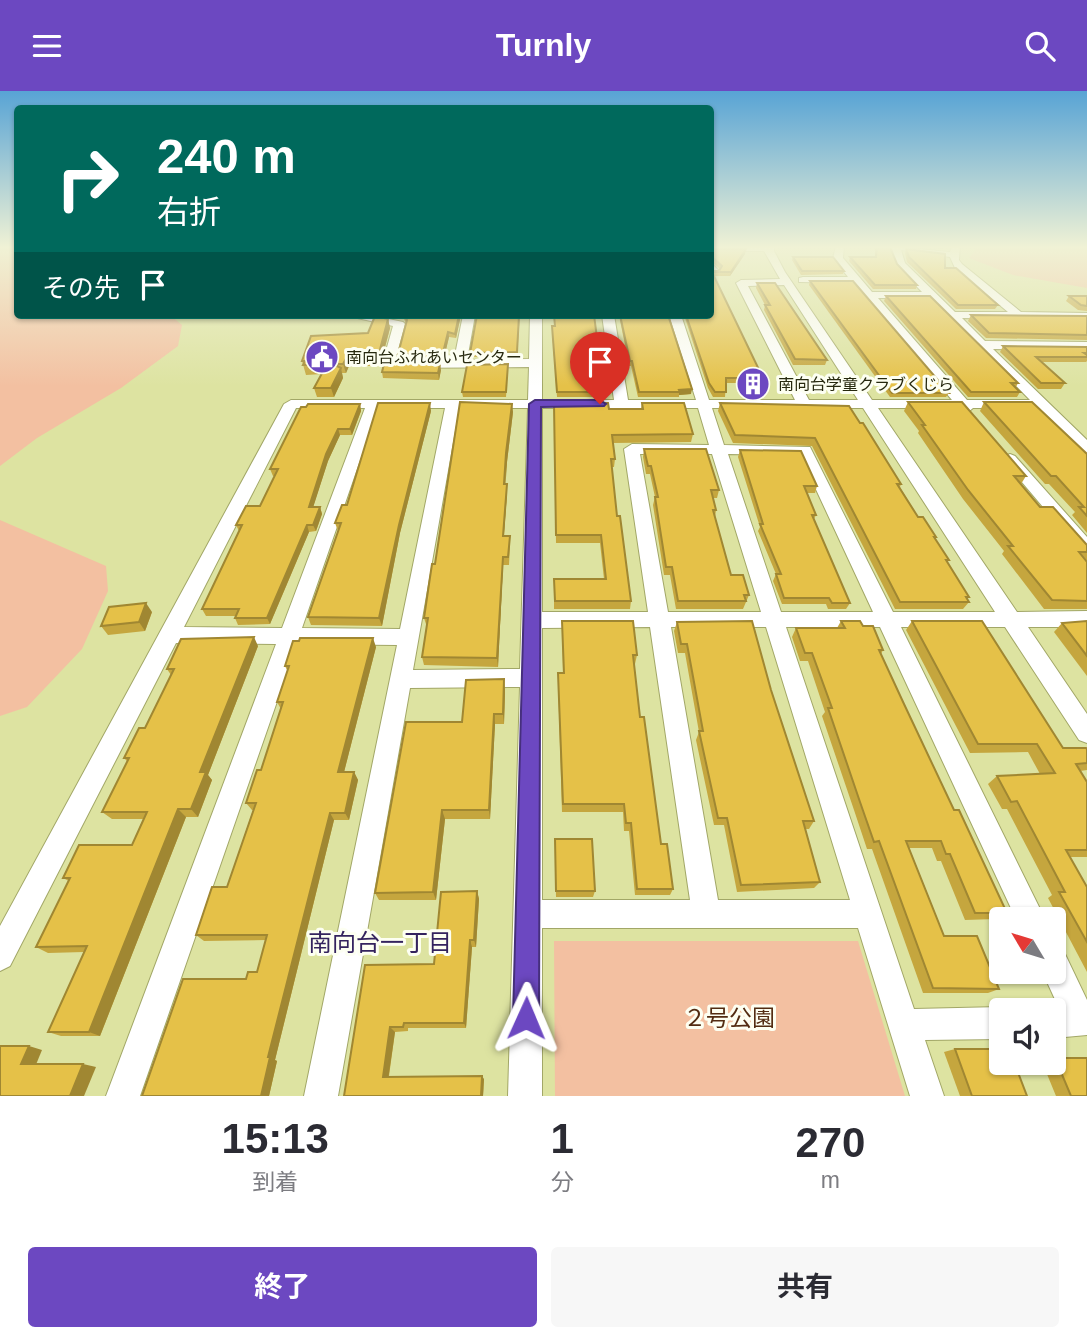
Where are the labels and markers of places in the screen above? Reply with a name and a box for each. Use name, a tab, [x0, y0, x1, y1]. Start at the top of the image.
pin	[570, 332, 630, 404]
public building icon: 南向台ふれあいセンター	[303, 338, 341, 376]
place label: 南向台ふれあいセンター	[346, 349, 522, 366]
building icon: 南向台学童クラブくじら	[734, 365, 772, 403]
place label: 南向台学童クラブくじら	[778, 376, 954, 393]

